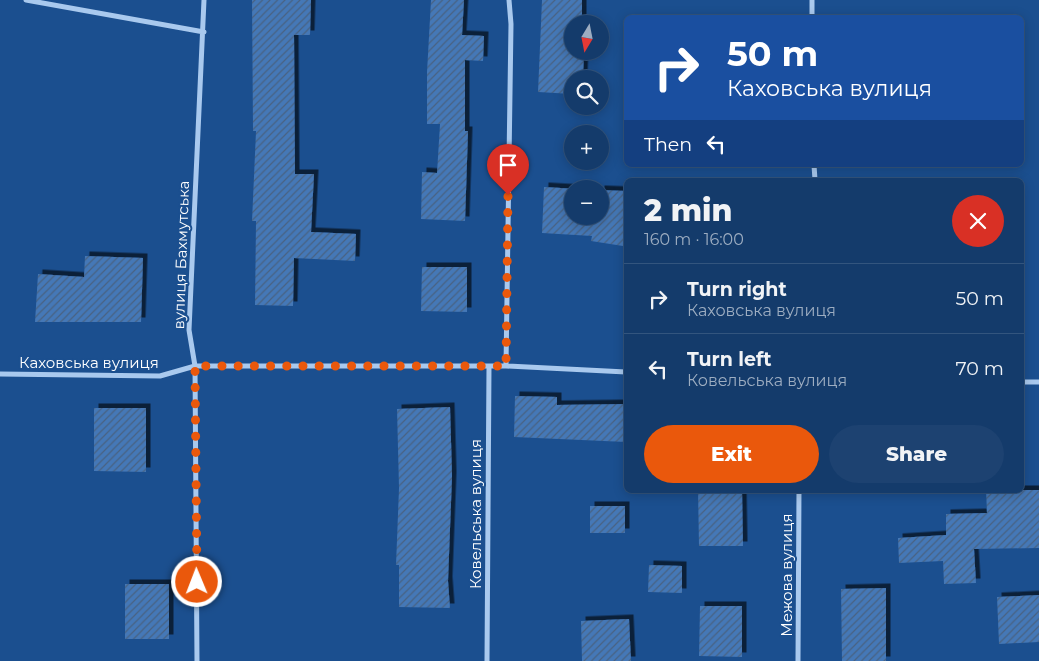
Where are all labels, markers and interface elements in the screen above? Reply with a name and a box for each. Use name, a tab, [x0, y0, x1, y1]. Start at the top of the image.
north arrow	[564, 15, 609, 60]
map controls	[564, 15, 609, 225]
text: 50 m	[727, 32, 818, 75]
icon: right	[644, 35, 709, 100]
button: search	[564, 70, 609, 115]
text: Каховська вулиця	[727, 75, 932, 102]
button: +	[564, 125, 609, 170]
icon: left	[702, 130, 730, 158]
text: Then	[644, 133, 692, 156]
pin	[487, 144, 529, 195]
icon: arrive	[494, 151, 522, 179]
street label: вулиця Бахмутська	[169, 180, 193, 330]
button: −	[564, 180, 609, 225]
text: 2 min	[644, 192, 732, 229]
button: close	[952, 195, 1004, 247]
text: 160 m · 16:00	[644, 230, 744, 249]
text: Turn right	[687, 278, 787, 301]
icon: right	[644, 285, 672, 313]
text: 50 m	[956, 287, 1004, 310]
text: Каховська вулиця	[687, 301, 836, 320]
text: Turn left	[687, 348, 772, 371]
street label: Каховська вулиця	[19, 353, 159, 372]
icon: left	[644, 355, 672, 383]
text: 70 m	[955, 357, 1004, 380]
text: Ковельська вулиця	[687, 371, 847, 390]
button: Exit	[644, 425, 819, 483]
button: Share	[829, 425, 1004, 483]
street label: Ковельська вулиця	[466, 439, 485, 589]
street label: Межова вулиця	[777, 513, 796, 637]
position arrow	[170, 555, 222, 607]

